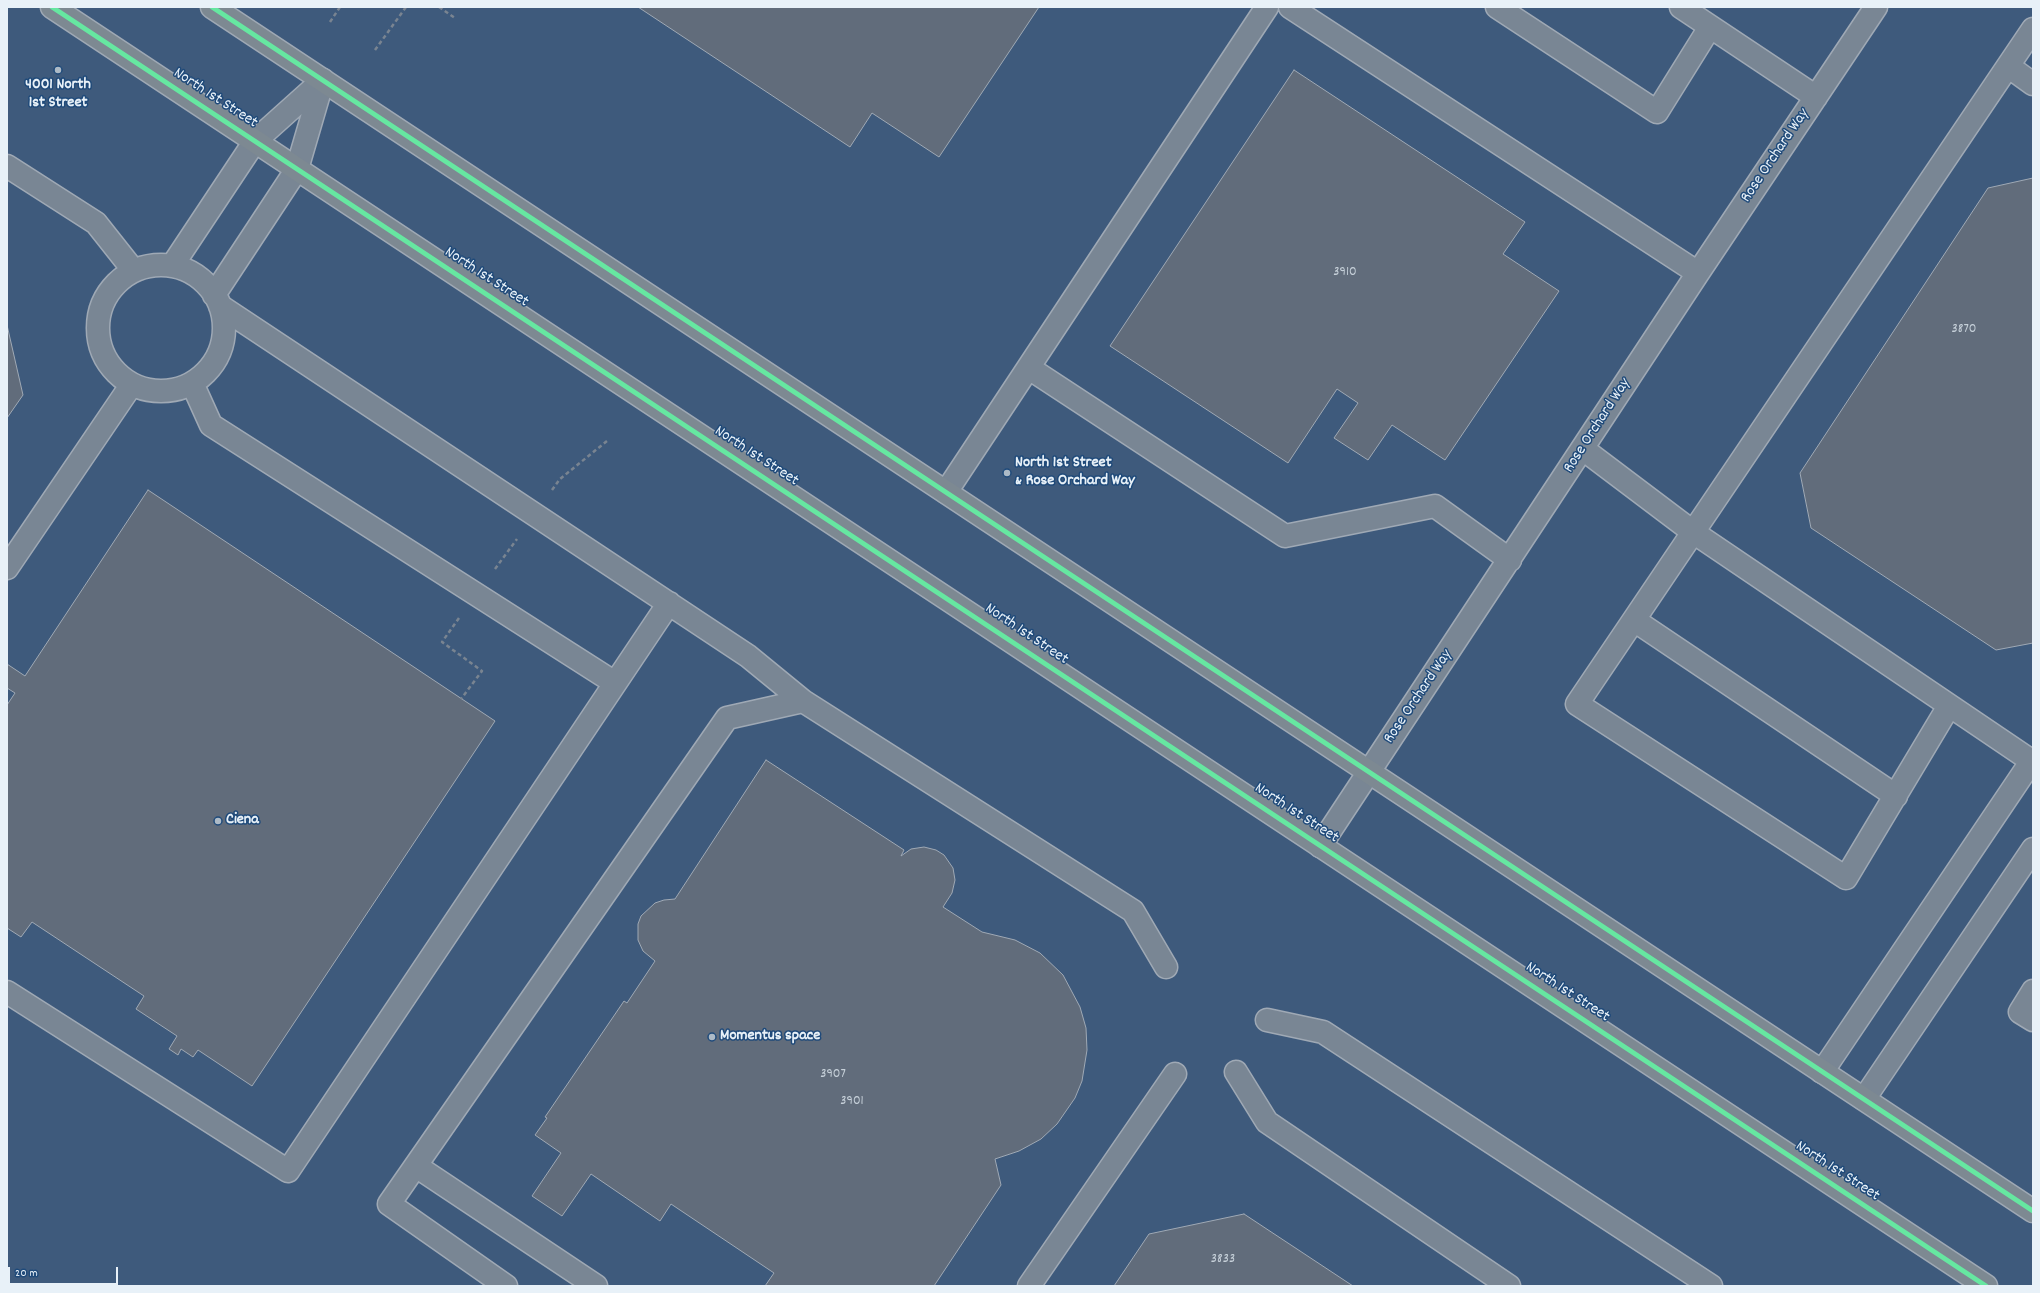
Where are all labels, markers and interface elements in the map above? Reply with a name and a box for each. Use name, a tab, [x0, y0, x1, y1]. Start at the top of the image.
marker: 4001 North 1st Street	[53, 65, 63, 75]
street label: North 1st Street	[169, 65, 261, 133]
place label: 4001 North 1st Street	[25, 76, 91, 114]
street label: Rose Orchard Way	[1738, 105, 1814, 207]
street label: North 1st Street	[440, 244, 532, 312]
house number: 3910	[1333, 265, 1357, 281]
house number: 3870	[1952, 322, 1976, 338]
street label: Rose Orchard Way	[1560, 375, 1636, 477]
street label: North 1st Street	[710, 423, 802, 491]
place label: North 1st Street & Rose Orchard Way	[1015, 454, 1135, 492]
marker: North 1st Street & Rose Orchard Way	[1002, 468, 1012, 478]
street label: North 1st Street	[981, 600, 1071, 670]
street label: Rose Orchard Way	[1381, 646, 1457, 748]
street label: North 1st Street	[1250, 780, 1342, 848]
place label: Ciena	[226, 811, 259, 831]
marker: Ciena	[213, 816, 223, 826]
street label: North 1st Street	[1521, 959, 1613, 1027]
place label: Momentus space	[720, 1027, 820, 1047]
marker: Momentus space	[707, 1032, 717, 1042]
house number: 3907	[820, 1067, 846, 1083]
house number: 3901	[840, 1094, 864, 1110]
street label: North 1st Street	[1791, 1138, 1883, 1206]
house number: 3833	[1211, 1252, 1235, 1268]
scale bar	[10, 1259, 120, 1285]
text: 20 m	[15, 1265, 38, 1282]

